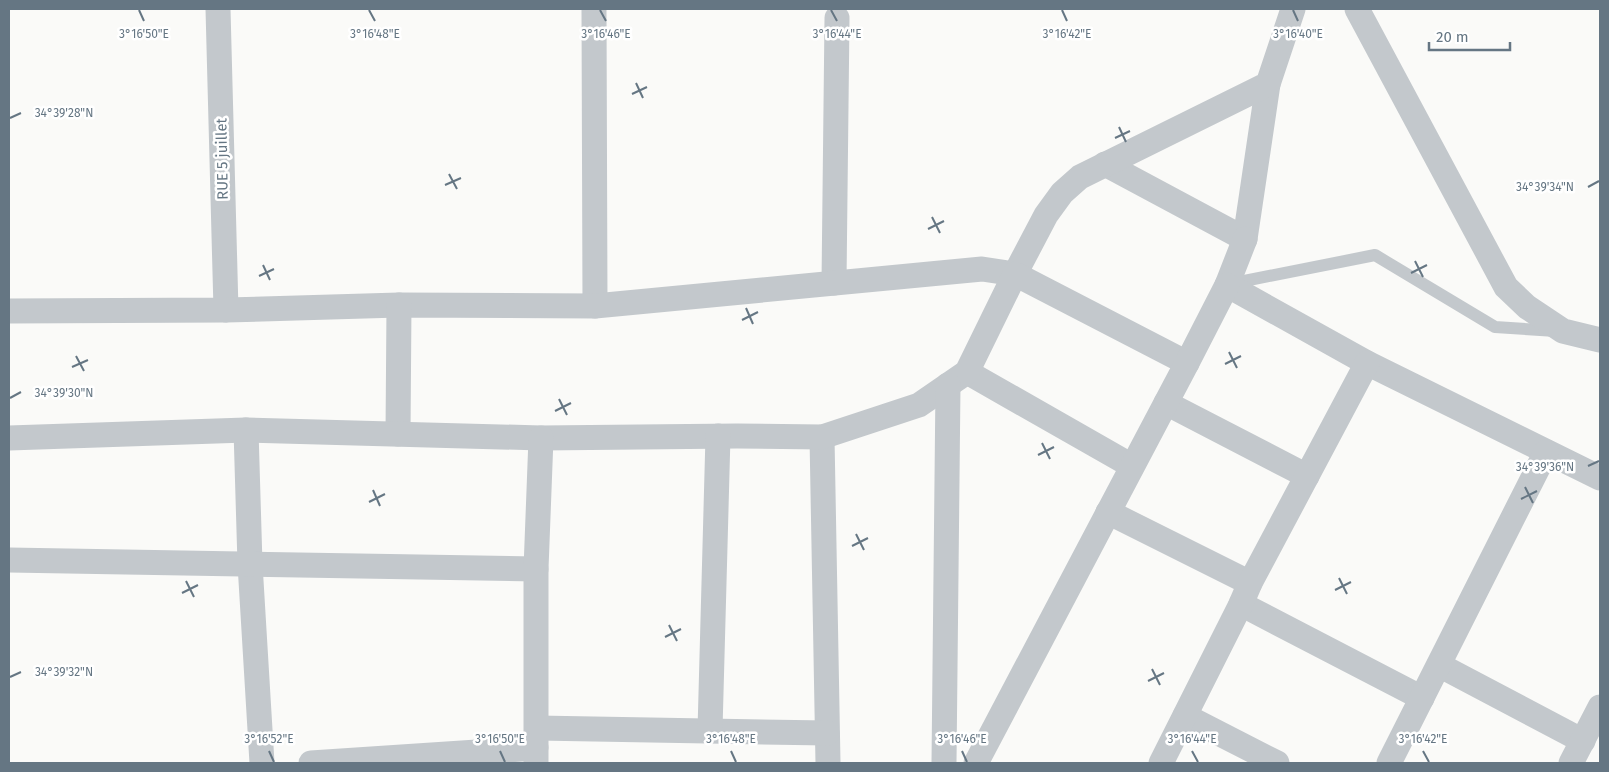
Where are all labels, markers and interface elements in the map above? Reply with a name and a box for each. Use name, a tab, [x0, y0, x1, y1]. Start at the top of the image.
scale bar	[1429, 20, 1510, 52]
text: 3°16'50"E	[119, 27, 169, 41]
text: 3°16'48"E	[350, 27, 400, 41]
text: 3°16'46"E	[581, 27, 631, 41]
text: 3°16'44"E	[812, 27, 862, 41]
text: 3°16'42"E	[1042, 27, 1092, 41]
text: 3°16'40"E	[1273, 27, 1323, 41]
text: 20 m	[1436, 28, 1469, 46]
text: 34°39'28"N	[35, 106, 93, 120]
street label: RUE 5 juillet	[212, 117, 232, 200]
text: 34°39'34"N	[1516, 180, 1574, 194]
text: 34°39'30"N	[35, 386, 93, 400]
text: 34°39'36"N	[1516, 460, 1574, 474]
text: 34°39'32"N	[35, 665, 93, 679]
text: 3°16'52"E	[244, 732, 294, 746]
text: 3°16'50"E	[475, 732, 525, 746]
text: 3°16'48"E	[706, 732, 756, 746]
text: 3°16'46"E	[937, 732, 987, 746]
text: 3°16'44"E	[1167, 732, 1217, 746]
text: 3°16'42"E	[1398, 732, 1448, 746]

